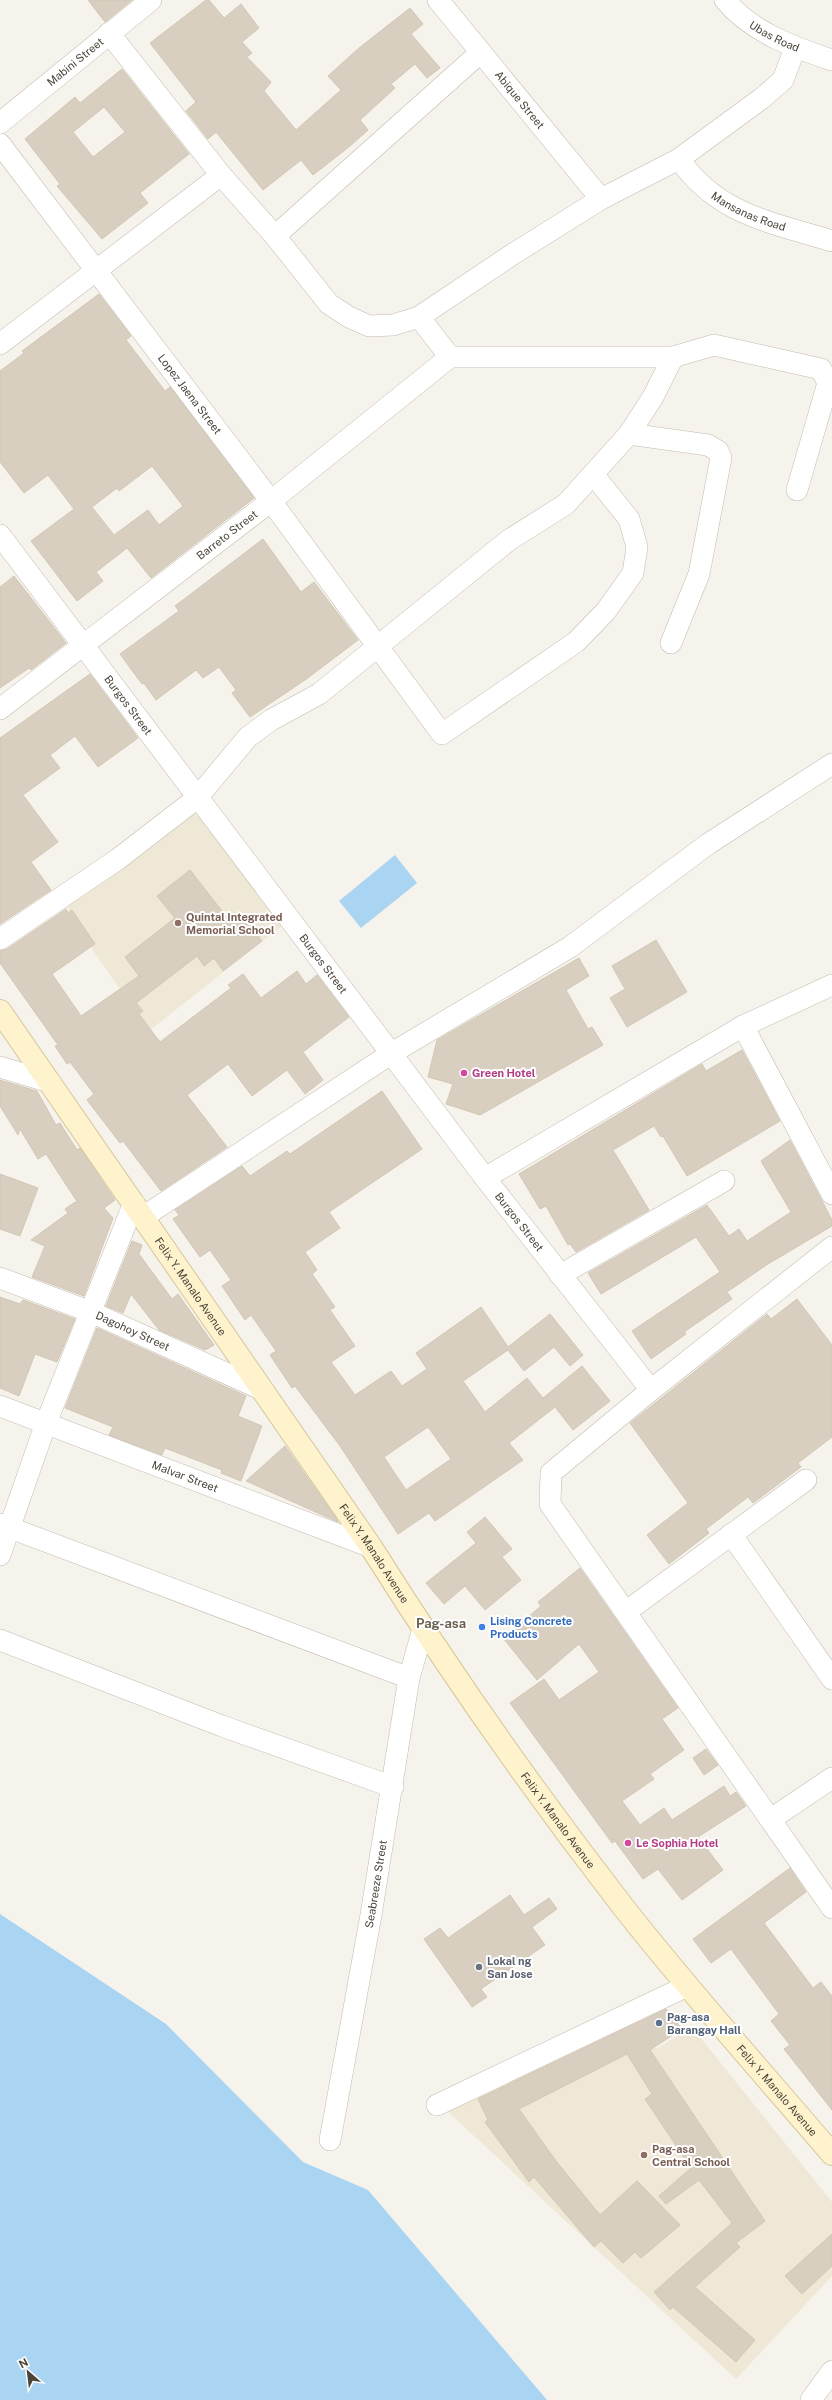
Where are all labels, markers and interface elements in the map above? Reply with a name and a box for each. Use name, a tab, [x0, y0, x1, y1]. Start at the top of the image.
street label: Ubas Road	[747, 18, 801, 54]
street label: Mabini Street	[45, 35, 106, 88]
street label: Abique Street	[493, 69, 547, 131]
street label: Mansanas Road	[709, 189, 787, 233]
street label: Lopez Jaena Street	[156, 352, 224, 436]
street label: Barreto Street	[194, 508, 260, 562]
street label: Burgos Street	[102, 673, 154, 737]
place label: Quintal Integrated Memorial School	[186, 911, 282, 936]
marker: Quintal Integrated Memorial School	[173, 918, 183, 928]
street label: Burgos Street	[297, 932, 350, 996]
place label: Green Hotel	[472, 1067, 536, 1079]
marker: Green Hotel	[459, 1068, 469, 1078]
street label: Burgos Street	[493, 1190, 546, 1254]
street label: Felix Y. Manalo Avenue	[153, 1235, 229, 1338]
street label: Dagohoy Street	[94, 1309, 172, 1353]
street label: Malvar Street	[150, 1458, 220, 1494]
street label: Felix Y. Manalo Avenue	[337, 1502, 411, 1605]
place label: Lising Concrete Products	[490, 1615, 572, 1640]
district label: Pag-asa	[416, 1616, 466, 1631]
marker: Lising Concrete Products	[477, 1622, 487, 1632]
street label: Felix Y. Manalo Avenue	[519, 1770, 597, 1871]
place label: Le Sophia Hotel	[636, 1837, 719, 1849]
marker: Le Sophia Hotel	[623, 1838, 633, 1848]
street label: Seabreeze Street	[363, 1839, 389, 1929]
place label: Lokal ng San Jose	[487, 1955, 533, 1980]
marker: Lokal ng San Jose	[474, 1962, 484, 1972]
place label: Pag-asa Barangay Hall	[667, 2011, 741, 2036]
marker: Pag-asa Barangay Hall	[654, 2018, 664, 2028]
street label: Felix Y. Manalo Avenue	[734, 2042, 820, 2138]
place label: Pag-asa Central School	[652, 2143, 731, 2168]
marker: Pag-asa Central School	[639, 2150, 649, 2160]
north arrow	[8, 2352, 48, 2392]
text: N	[17, 2356, 30, 2370]

